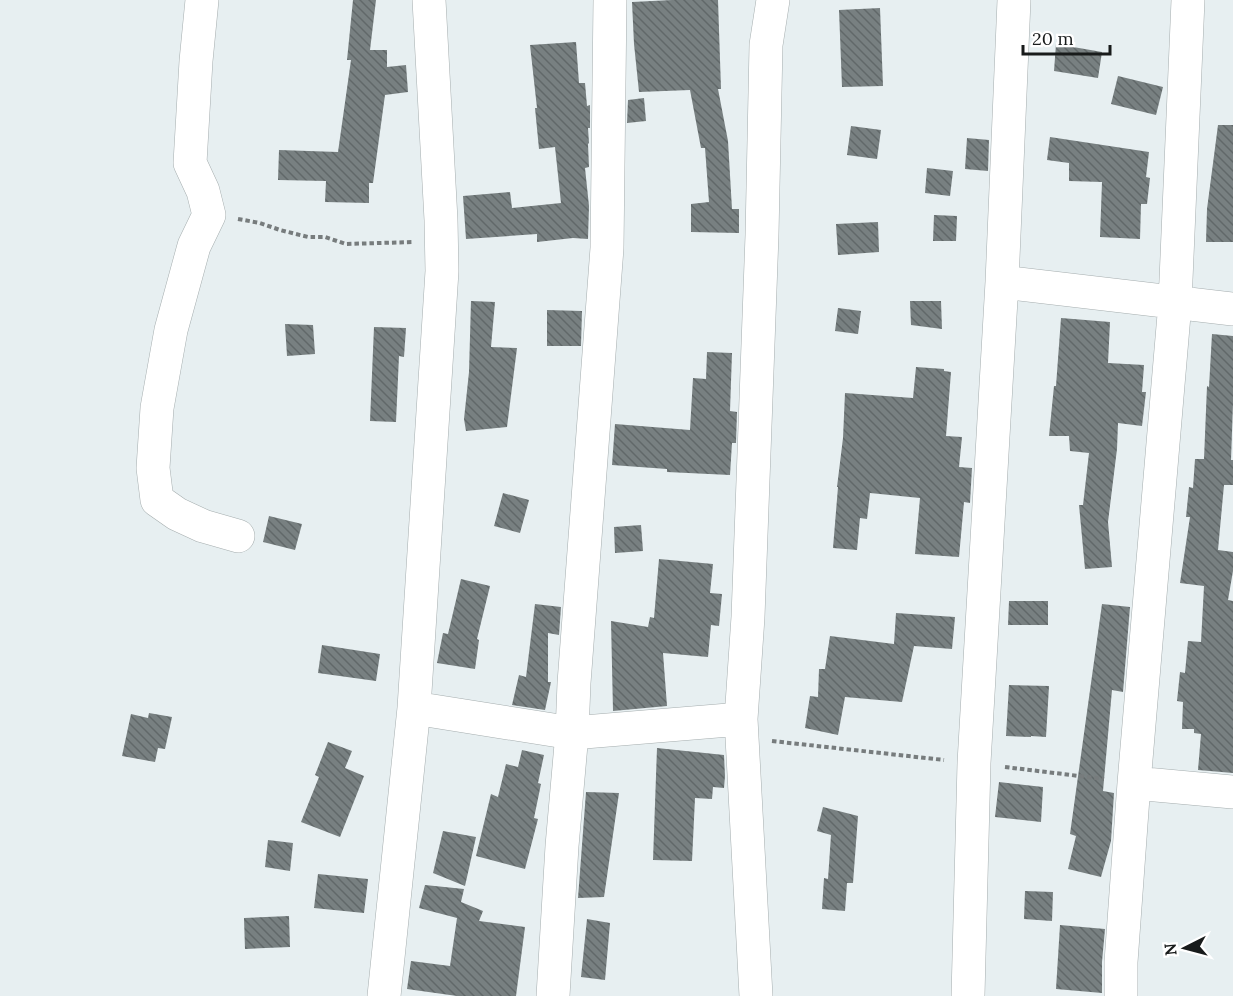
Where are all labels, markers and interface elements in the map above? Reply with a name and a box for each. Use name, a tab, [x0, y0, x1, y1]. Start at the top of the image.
scale bar	[1023, 18, 1110, 56]
text: 20 m	[1032, 27, 1074, 50]
north arrow	[1155, 918, 1215, 978]
text: N	[1159, 942, 1181, 957]

